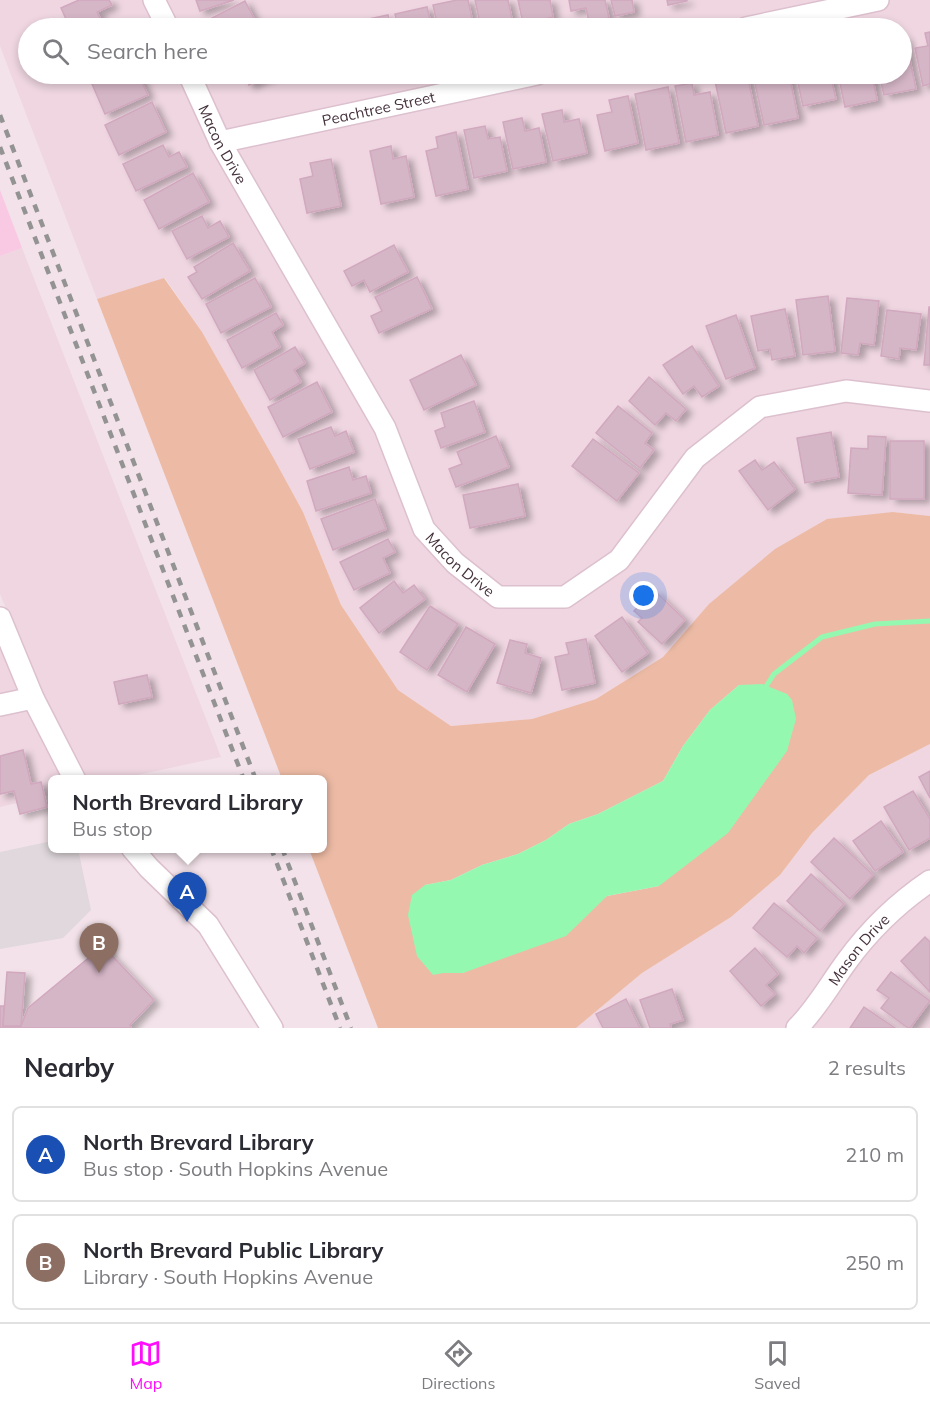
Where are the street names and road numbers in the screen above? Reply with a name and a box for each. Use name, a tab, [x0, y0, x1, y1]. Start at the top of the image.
street label: Peachtree Street	[320, 87, 437, 129]
street label: Macon Drive	[195, 102, 252, 187]
street label: Macon Drive	[422, 528, 499, 600]
street label: Mason Drive	[824, 909, 893, 989]

